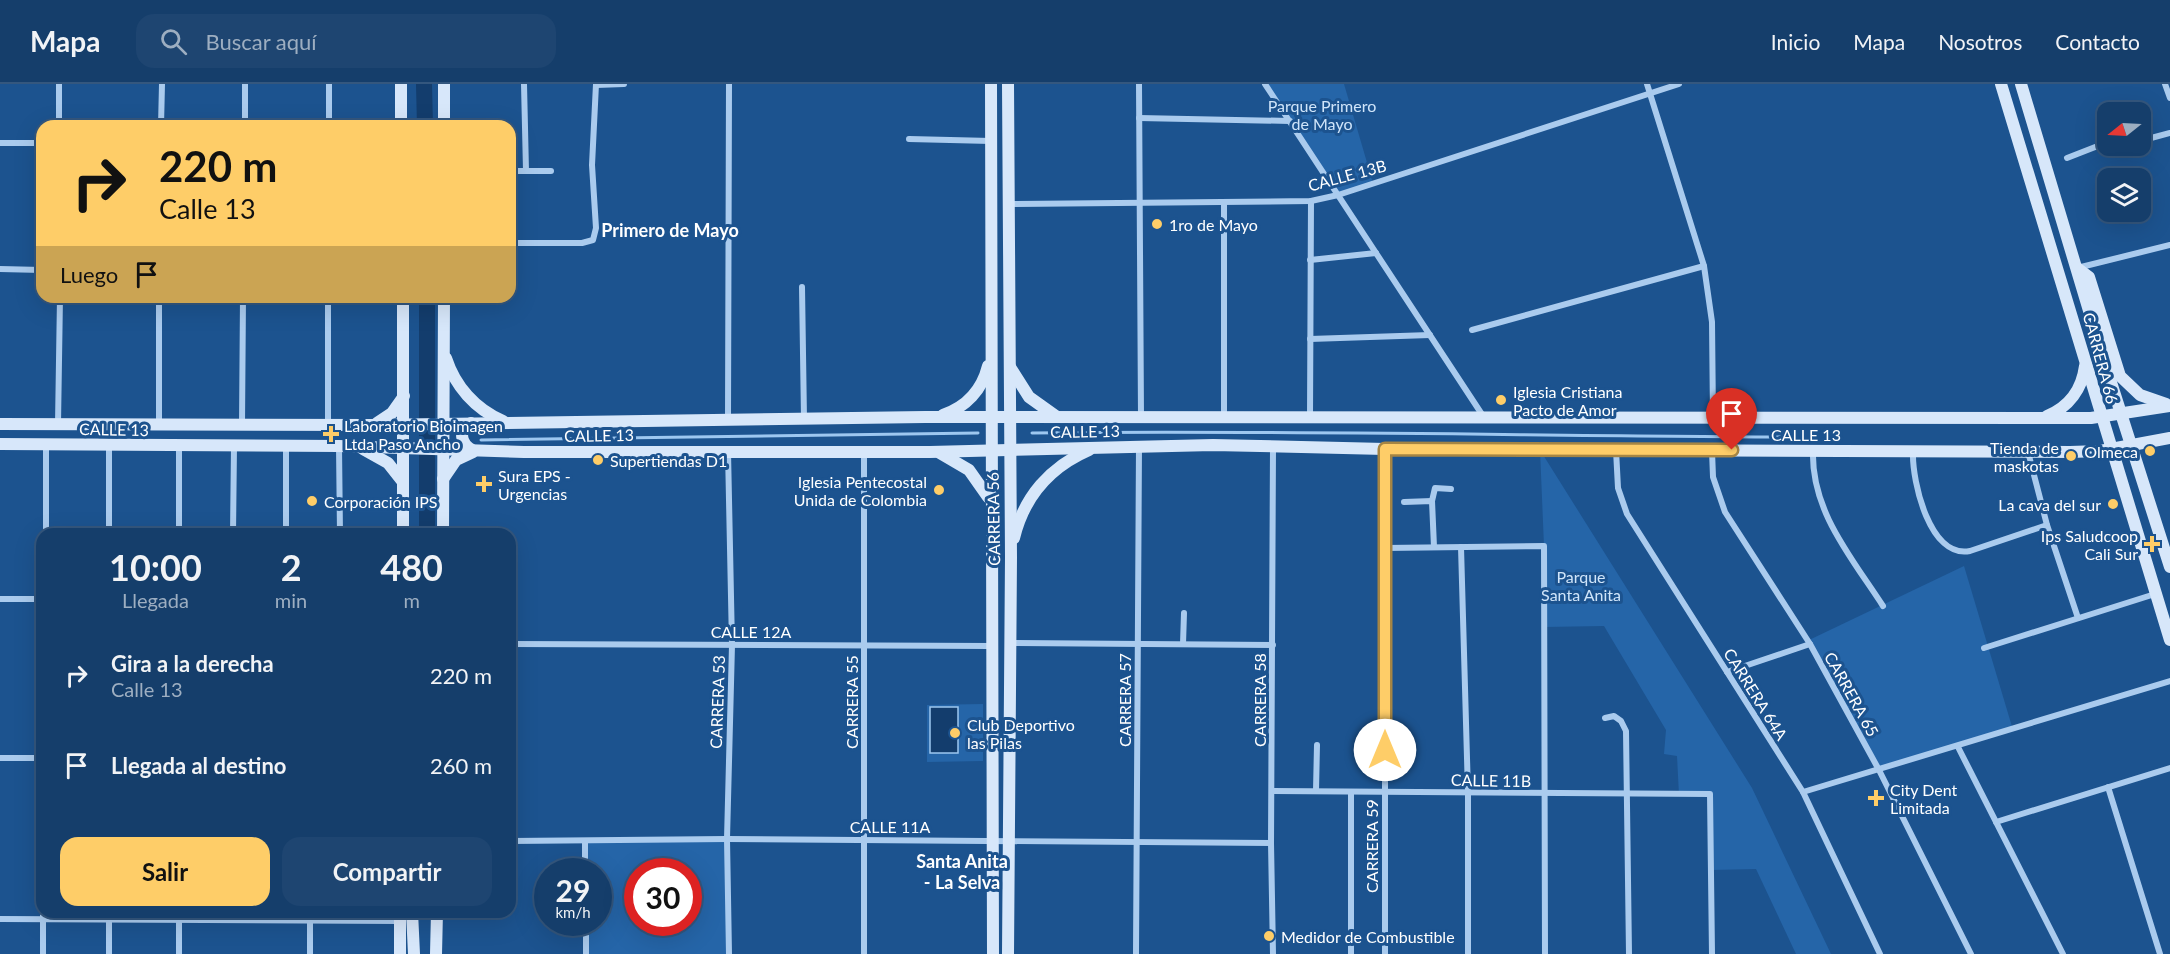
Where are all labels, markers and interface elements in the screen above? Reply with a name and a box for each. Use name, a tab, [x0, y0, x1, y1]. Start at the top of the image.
search box	[136, 14, 556, 68]
text: Mapa	[30, 24, 100, 58]
icon: search	[157, 25, 190, 58]
text: Buscar aquí	[205, 28, 317, 55]
text: Inicio	[1771, 29, 1820, 54]
text: Mapa	[1853, 29, 1905, 54]
text: Nosotros	[1938, 29, 2022, 54]
text: Contacto	[2055, 29, 2140, 54]
park label: Parque Primero de Mayo	[1268, 96, 1376, 133]
north arrow	[2097, 102, 2151, 156]
map controls	[2097, 102, 2151, 222]
text: 220 m	[159, 141, 277, 191]
icon: right	[60, 144, 138, 222]
street label: CALLE 13B	[1306, 155, 1388, 195]
button: layers	[2097, 168, 2151, 222]
text: Calle 13	[159, 192, 256, 225]
place label: 1ro de Mayo	[1169, 215, 1258, 234]
marker: 1ro de Mayo	[1150, 217, 1164, 231]
district label: Primero de Mayo	[601, 219, 739, 241]
icon: arrive	[130, 258, 163, 291]
text: Luego	[60, 261, 118, 288]
street label: CARRERA 66	[2080, 310, 2122, 406]
place label: Iglesia Cristiana Pacto de Amor	[1513, 382, 1623, 419]
pin	[1706, 388, 1757, 450]
marker: Iglesia Cristiana Pacto de Amor	[1494, 393, 1508, 407]
icon: arrive	[1715, 397, 1748, 430]
place label: Laboratorio Bioimagen Ltda Paso Ancho	[344, 416, 503, 453]
street label: CALLE 13	[79, 419, 149, 439]
street label: CALLE 13	[1050, 421, 1120, 441]
marker: Laboratorio Bioimagen Ltda Paso Ancho	[322, 425, 340, 443]
street label: CALLE 13	[564, 425, 634, 445]
street label: CALLE 13	[1771, 425, 1841, 444]
place label: Tienda de maskotas	[1990, 438, 2059, 475]
place label: Olmeca	[2084, 442, 2138, 461]
marker: Olmeca	[2143, 444, 2157, 458]
marker: Tienda de maskotas	[2064, 449, 2078, 463]
place label: Supertiendas D1	[610, 451, 727, 470]
marker: Supertiendas D1	[591, 453, 605, 467]
place label: Sura EPS - Urgencias	[498, 466, 571, 503]
place label: Iglesia Pentecostal Unida de Colombia	[794, 472, 927, 509]
street label: CARRERA 56	[983, 472, 1003, 566]
marker: Sura EPS - Urgencias	[475, 475, 493, 493]
marker: Iglesia Pentecostal Unida de Colombia	[932, 483, 946, 497]
place label: Corporación IPS	[324, 492, 437, 511]
marker: Corporación IPS	[305, 494, 319, 508]
place label: La cava del sur	[1998, 495, 2101, 514]
marker: La cava del sur	[2106, 497, 2120, 511]
place label: Ips Saludcoop Cali Sur	[2041, 526, 2138, 563]
marker: Ips Saludcoop Cali Sur	[2143, 535, 2161, 553]
text: 10:00	[109, 545, 202, 589]
text: 2	[281, 545, 302, 589]
text: 480	[380, 545, 443, 589]
park label: Parque Santa Anita	[1541, 567, 1621, 604]
text: Llegada	[122, 588, 189, 612]
text: min	[275, 588, 307, 612]
text: m	[403, 588, 420, 612]
street label: CALLE 12A	[711, 622, 792, 641]
street label: CARRERA 64A	[1720, 645, 1792, 744]
street label: CARRERA 65	[1821, 648, 1883, 740]
text: Gira a la derecha	[111, 650, 274, 677]
street label: CARRERA 57	[1115, 653, 1134, 747]
street label: CARRERA 58	[1250, 653, 1269, 747]
street label: CARRERA 53	[706, 655, 728, 749]
street label: CARRERA 55	[842, 655, 861, 749]
icon: right	[60, 659, 93, 692]
text: 220 m	[430, 662, 492, 689]
text: Calle 13	[111, 677, 183, 701]
place label: Club Deportivo las Pilas	[967, 715, 1075, 752]
position arrow	[1353, 718, 1417, 782]
marker: Club Deportivo las Pilas	[948, 726, 962, 740]
icon: arrive	[60, 749, 93, 782]
text: Llegada al destino	[111, 752, 287, 779]
text: 260 m	[430, 752, 492, 779]
street label: CALLE 11B	[1451, 770, 1531, 790]
place label: City Dent Limitada	[1890, 780, 1958, 817]
marker: City Dent Limitada	[1867, 789, 1885, 807]
street label: CARRERA 59	[1362, 799, 1381, 893]
street label: CALLE 11A	[850, 817, 931, 836]
button: Salir	[60, 837, 270, 906]
button: Compartir	[282, 837, 492, 906]
district label: Santa Anita - La Selva	[916, 850, 1008, 893]
speed limit sign: 30	[624, 858, 702, 936]
text: 29	[556, 872, 590, 908]
text: km/h	[555, 903, 591, 921]
place label: Medidor de Combustible	[1281, 927, 1455, 946]
marker: Medidor de Combustible	[1262, 929, 1276, 943]

